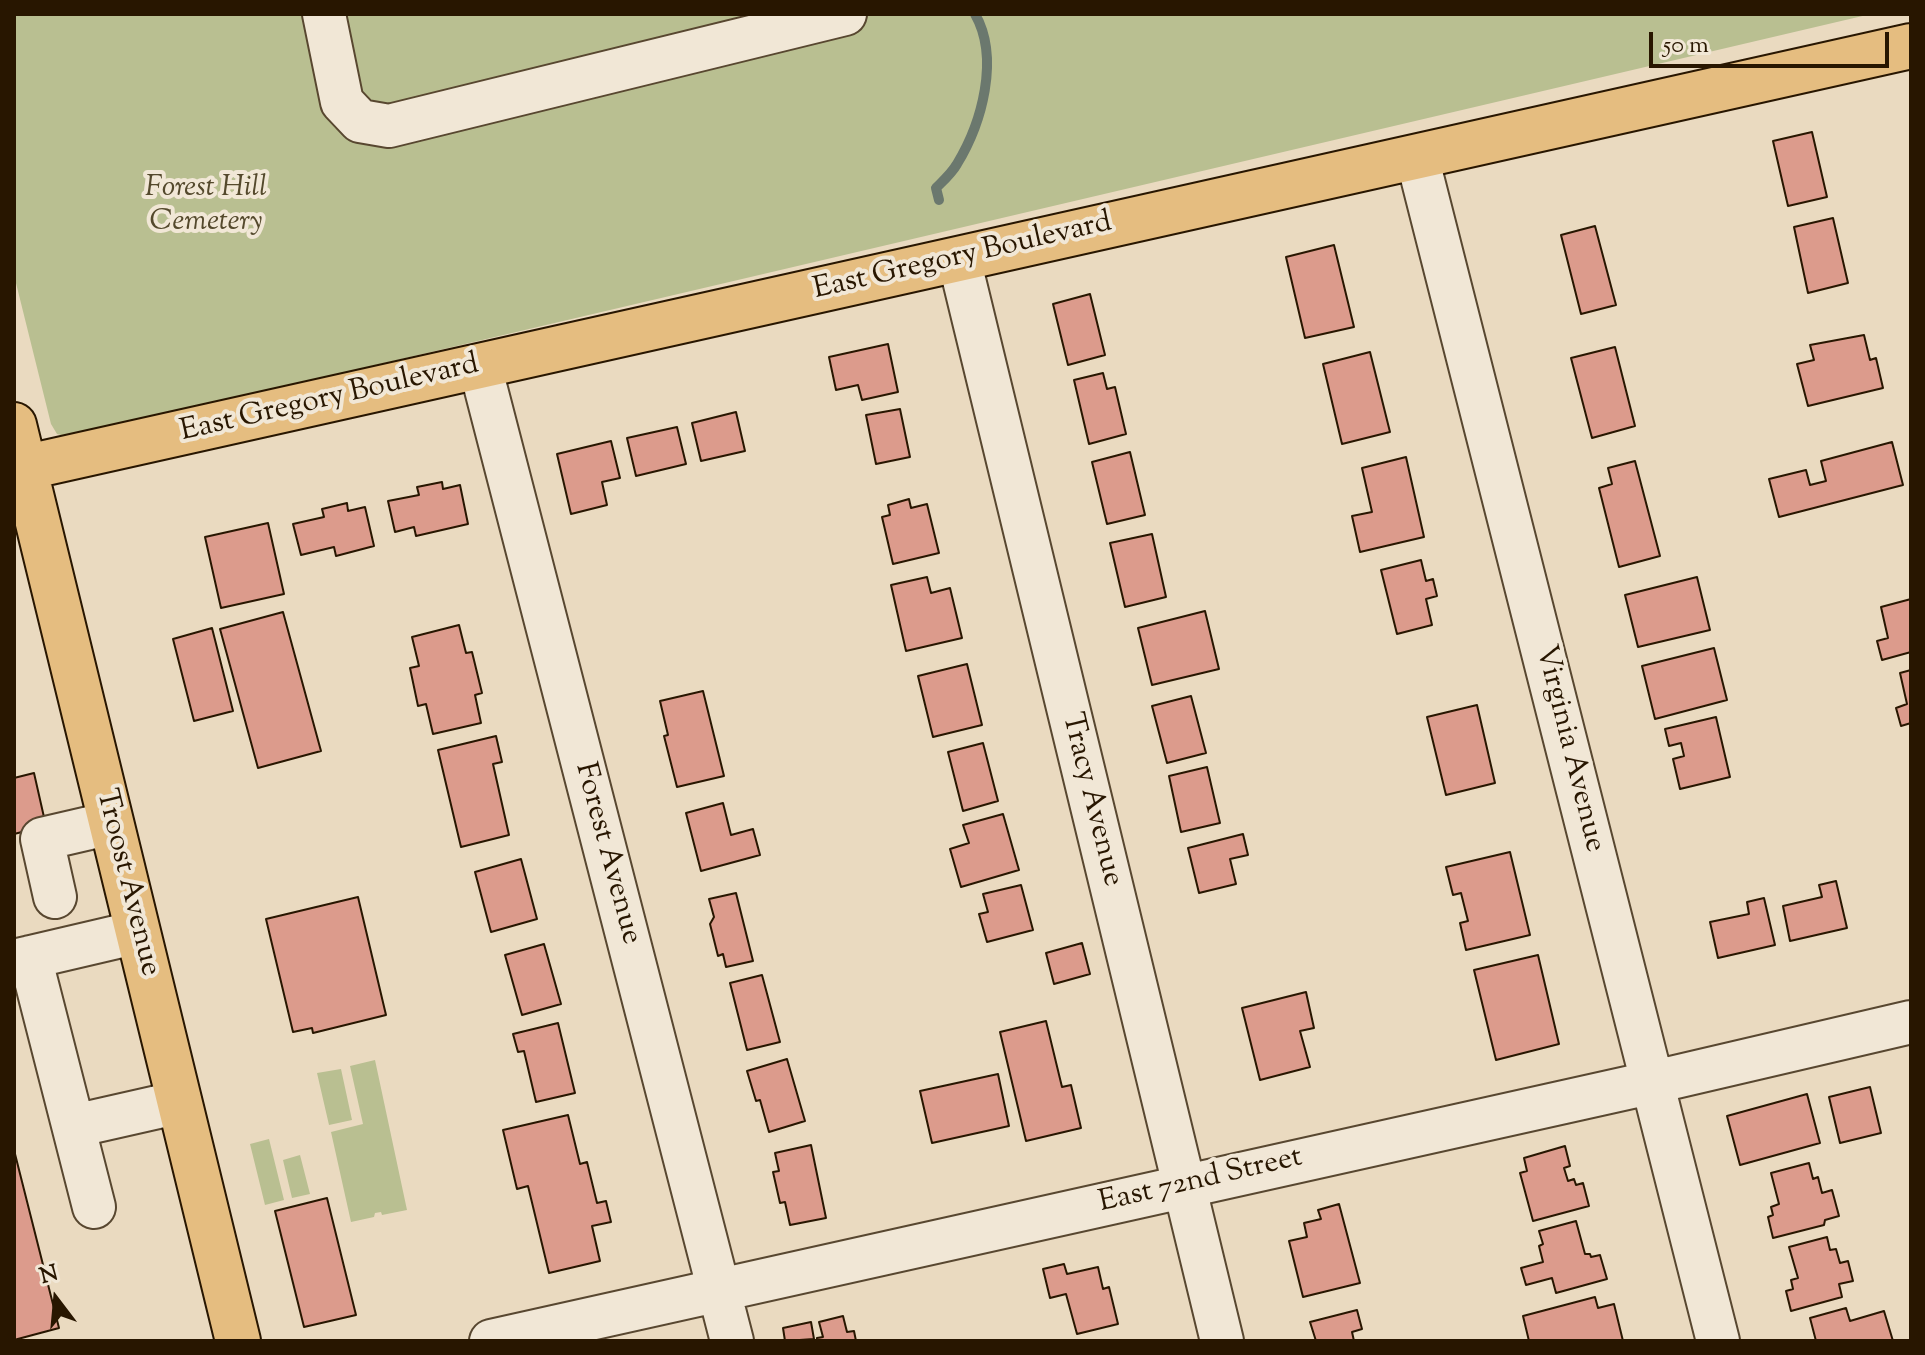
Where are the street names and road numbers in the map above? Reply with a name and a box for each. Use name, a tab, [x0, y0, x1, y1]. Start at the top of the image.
street label: East Gregory Boulevard	[810, 206, 1116, 310]
street label: East Gregory Boulevard	[177, 348, 483, 452]
street label: Virginia Avenue	[1525, 642, 1611, 856]
street label: Tracy Avenue	[1051, 710, 1129, 890]
street label: Forest Avenue	[564, 759, 648, 949]
street label: Troost Avenue	[85, 786, 167, 980]
street label: East 72nd Street	[1096, 1141, 1306, 1223]

